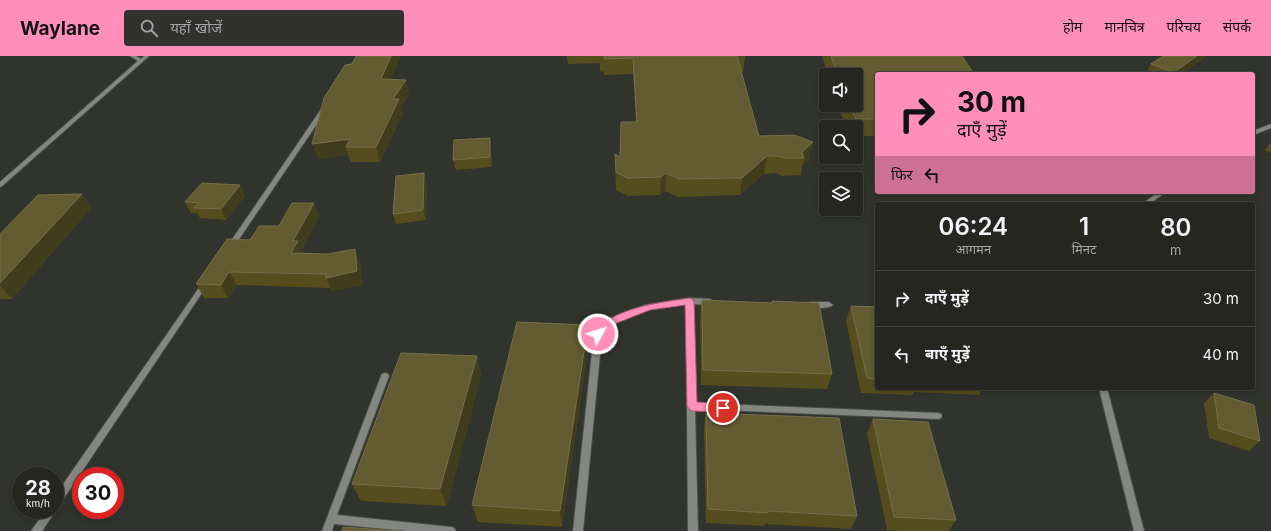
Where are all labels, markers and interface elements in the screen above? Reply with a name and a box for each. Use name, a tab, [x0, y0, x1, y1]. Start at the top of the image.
search box	[124, 10, 404, 46]
text: Waylane	[20, 17, 100, 40]
icon: search	[138, 17, 160, 39]
text: यहाँ खोजें	[170, 18, 222, 37]
text: होम	[1063, 18, 1082, 35]
text: मानचित्र	[1104, 18, 1145, 35]
text: परिचय	[1167, 18, 1201, 35]
text: संपर्क	[1223, 18, 1251, 35]
map controls	[819, 68, 863, 216]
button: sound	[819, 68, 863, 112]
text: 30 m	[957, 85, 1026, 119]
icon: right	[891, 88, 943, 140]
text: दाएँ मुड़ें	[957, 119, 1007, 140]
button: search	[819, 120, 863, 164]
icon: left	[921, 164, 943, 186]
text: फिर	[891, 165, 913, 184]
button: layers	[819, 172, 863, 216]
text: 06:24	[939, 212, 1008, 241]
text: 1	[1079, 212, 1089, 241]
text: 80	[1160, 213, 1191, 242]
text: आगमन	[956, 241, 991, 257]
text: मिनट	[1072, 241, 1097, 257]
text: m	[1170, 242, 1181, 258]
icon: right	[891, 288, 913, 310]
text: दाएँ मुड़ें	[925, 288, 969, 307]
text: 30 m	[1203, 289, 1239, 308]
position arrow	[577, 313, 619, 355]
icon: left	[891, 344, 913, 366]
text: बाएँ मुड़ें	[925, 344, 970, 363]
text: 40 m	[1202, 345, 1239, 364]
pin	[706, 391, 740, 425]
icon: arrive	[712, 397, 734, 419]
speed limit sign: 30	[72, 467, 124, 519]
text: 28	[25, 476, 51, 500]
text: km/h	[26, 497, 50, 509]

